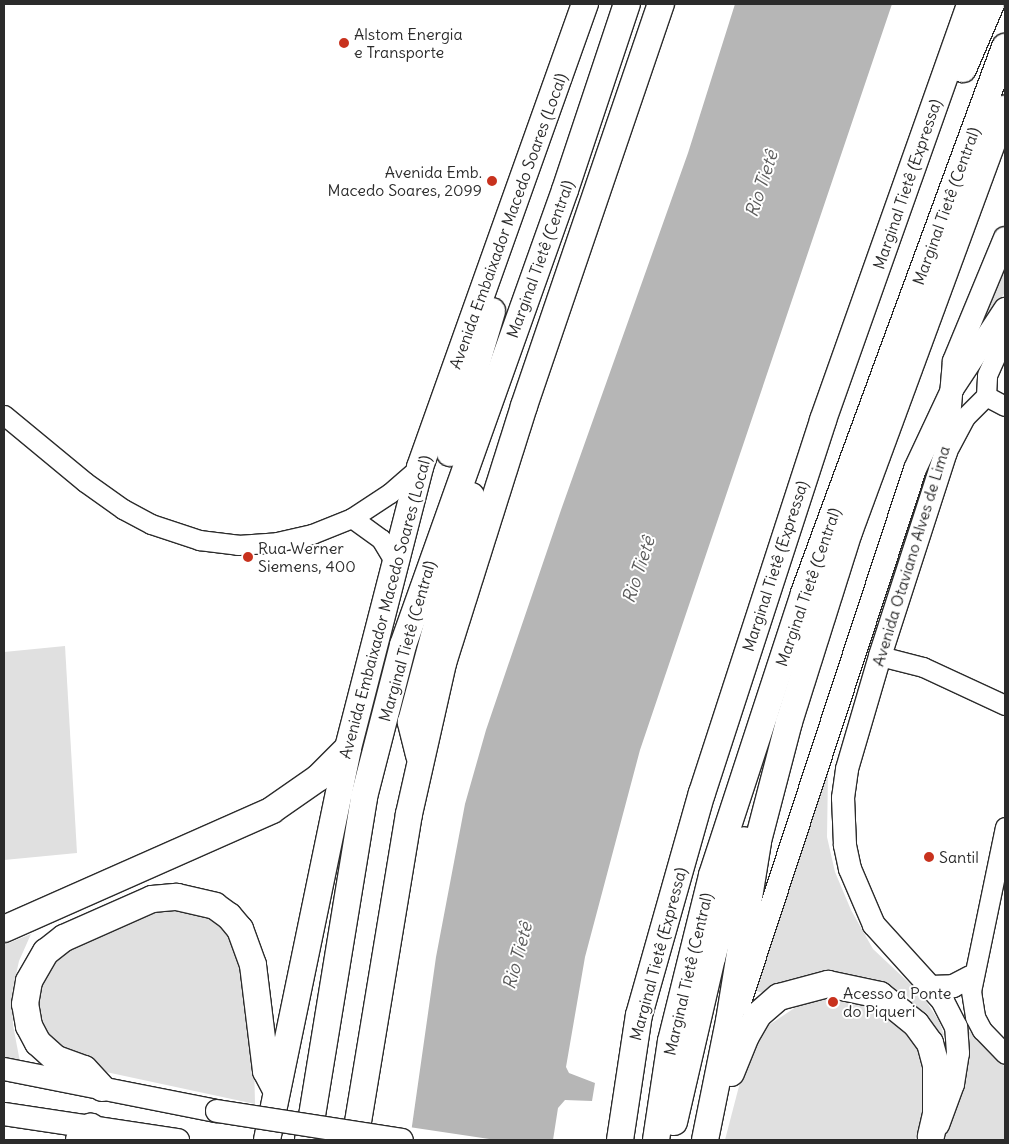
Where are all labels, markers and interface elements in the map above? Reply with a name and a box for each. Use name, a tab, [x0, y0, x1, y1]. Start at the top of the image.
place label: Alstom Energia e Transporte	[354, 24, 463, 62]
marker: Alstom Energia e Transporte	[338, 37, 350, 49]
street label: Avenida Embaixador Macedo Soares (Local)	[445, 70, 571, 372]
street label: Marginal Tietê (Expressa)	[869, 96, 945, 272]
street label: Marginal Tietê (Central)	[908, 124, 984, 288]
water label: Rio Tietê	[741, 148, 783, 220]
place label: Avenida Emb. Macedo Soares, 2099	[328, 162, 482, 200]
marker: Avenida Emb. Macedo Soares, 2099	[486, 175, 498, 187]
street label: Marginal Tietê (Central)	[502, 177, 578, 341]
street label: Avenida Otaviano Alves de Lima	[868, 443, 954, 669]
street label: Avenida Embaixador Macedo Soares (Local)	[335, 453, 435, 761]
street label: Marginal Tietê (Expressa)	[738, 478, 812, 654]
street label: Marginal Tietê (Central)	[772, 505, 844, 669]
water label: Rio Tietê	[618, 534, 660, 606]
place label: Rua Werner Siemens, 400	[258, 538, 356, 576]
marker: Rua Werner Siemens, 400	[242, 551, 254, 563]
street label: Marginal Tietê (Central)	[375, 558, 439, 724]
place label: Santil	[939, 847, 979, 867]
marker: Santil	[923, 851, 935, 863]
street label: Marginal Tietê (Expressa)	[626, 865, 690, 1043]
street label: Marginal Tietê (Central)	[660, 891, 716, 1057]
water label: Rio Tietê	[499, 920, 537, 992]
place label: Acesso a Ponte do Piqueri	[843, 983, 951, 1021]
marker: Acesso a Ponte do Piqueri	[827, 996, 839, 1008]

